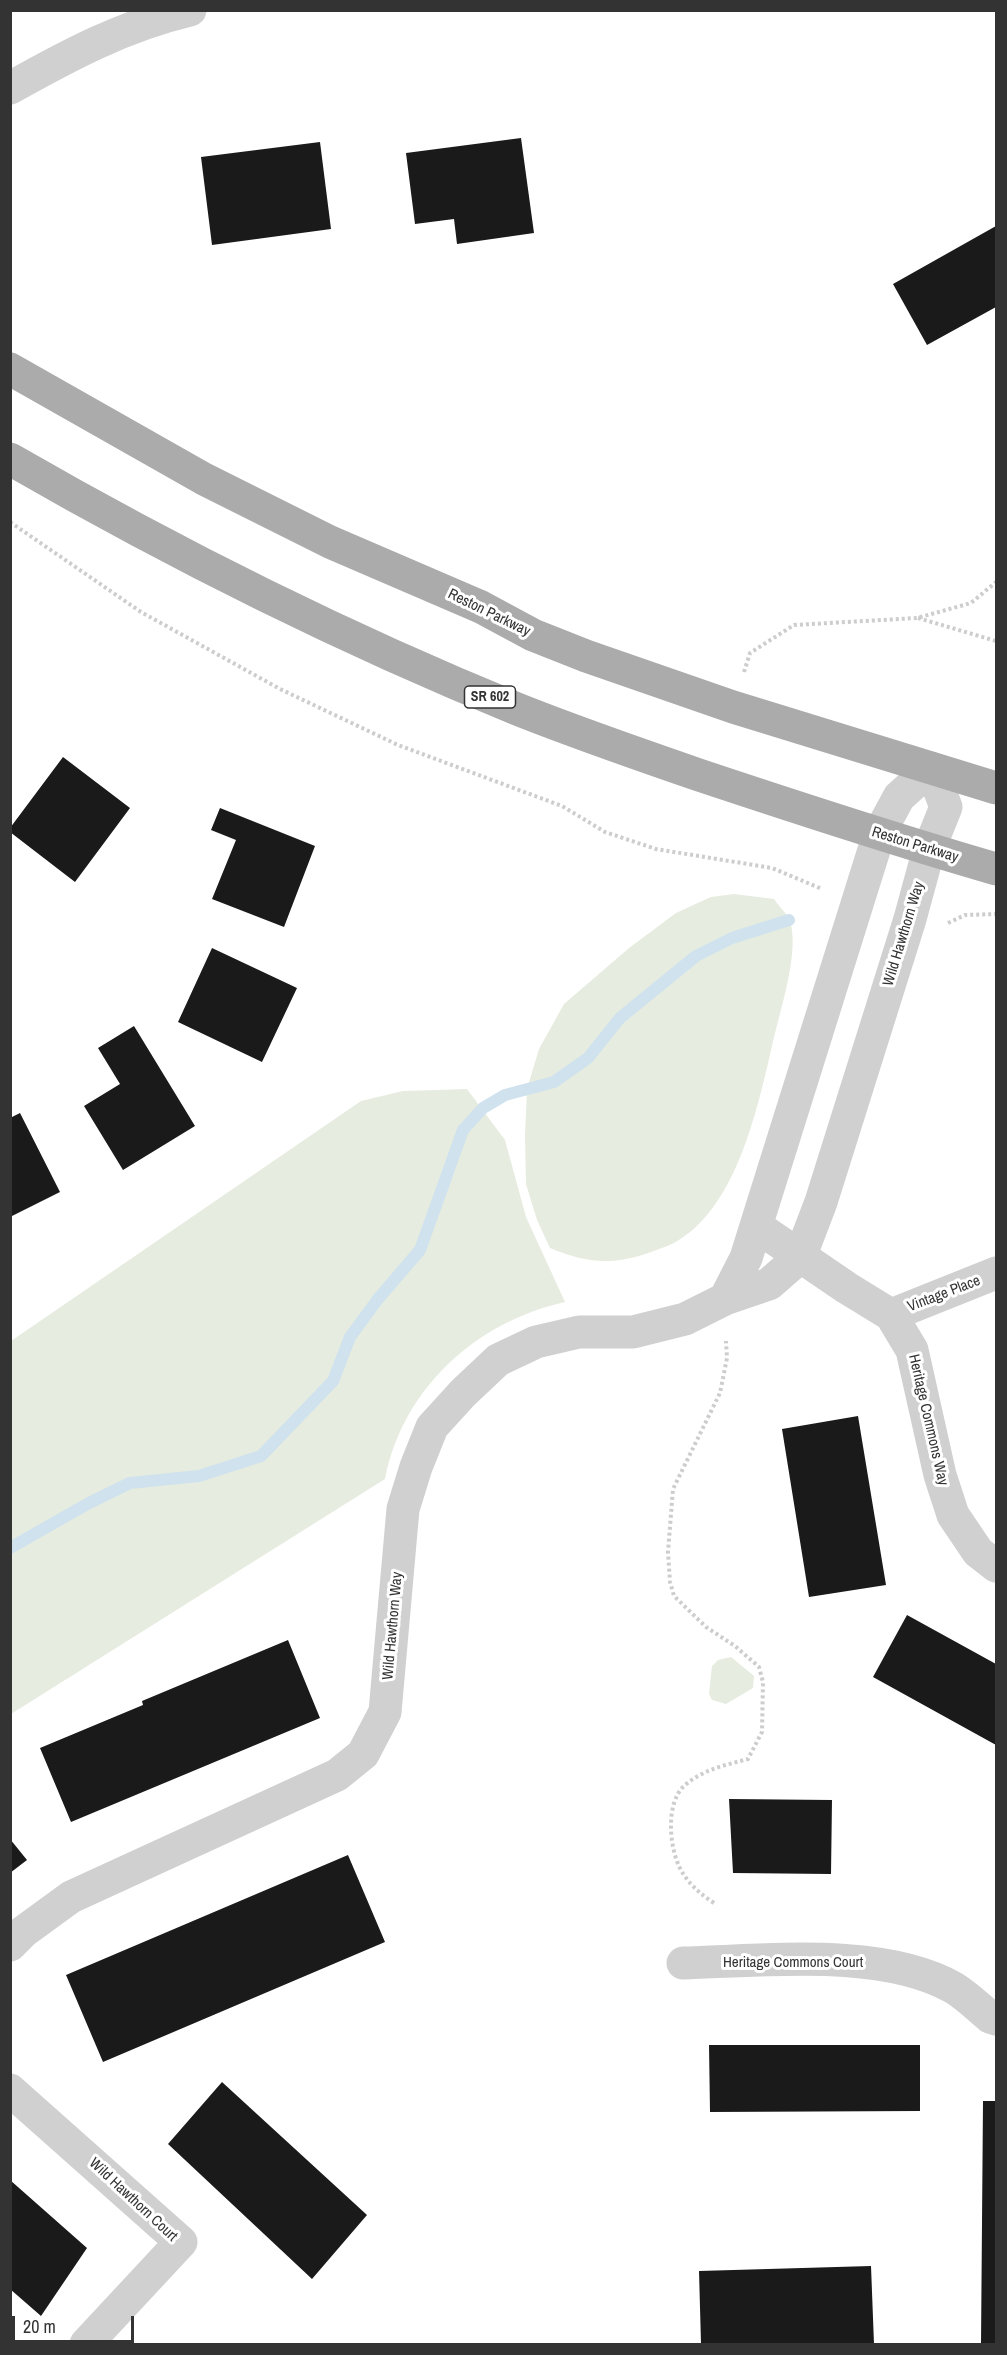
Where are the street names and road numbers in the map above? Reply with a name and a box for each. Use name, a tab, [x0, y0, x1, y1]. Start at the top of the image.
street label: Reston Parkway	[445, 585, 533, 641]
road number: SR 602	[464, 686, 516, 708]
street label: Reston Parkway	[870, 823, 960, 867]
street label: Wild Hawthorn Way	[880, 880, 928, 988]
street label: Vintage Place	[905, 1272, 983, 1316]
street label: Heritage Commons Way	[904, 1353, 952, 1487]
street label: Wild Hawthorn Way	[379, 1571, 407, 1681]
street label: Heritage Commons Court	[723, 1954, 863, 1972]
street label: Wild Hawthorn Court	[85, 2154, 181, 2246]

